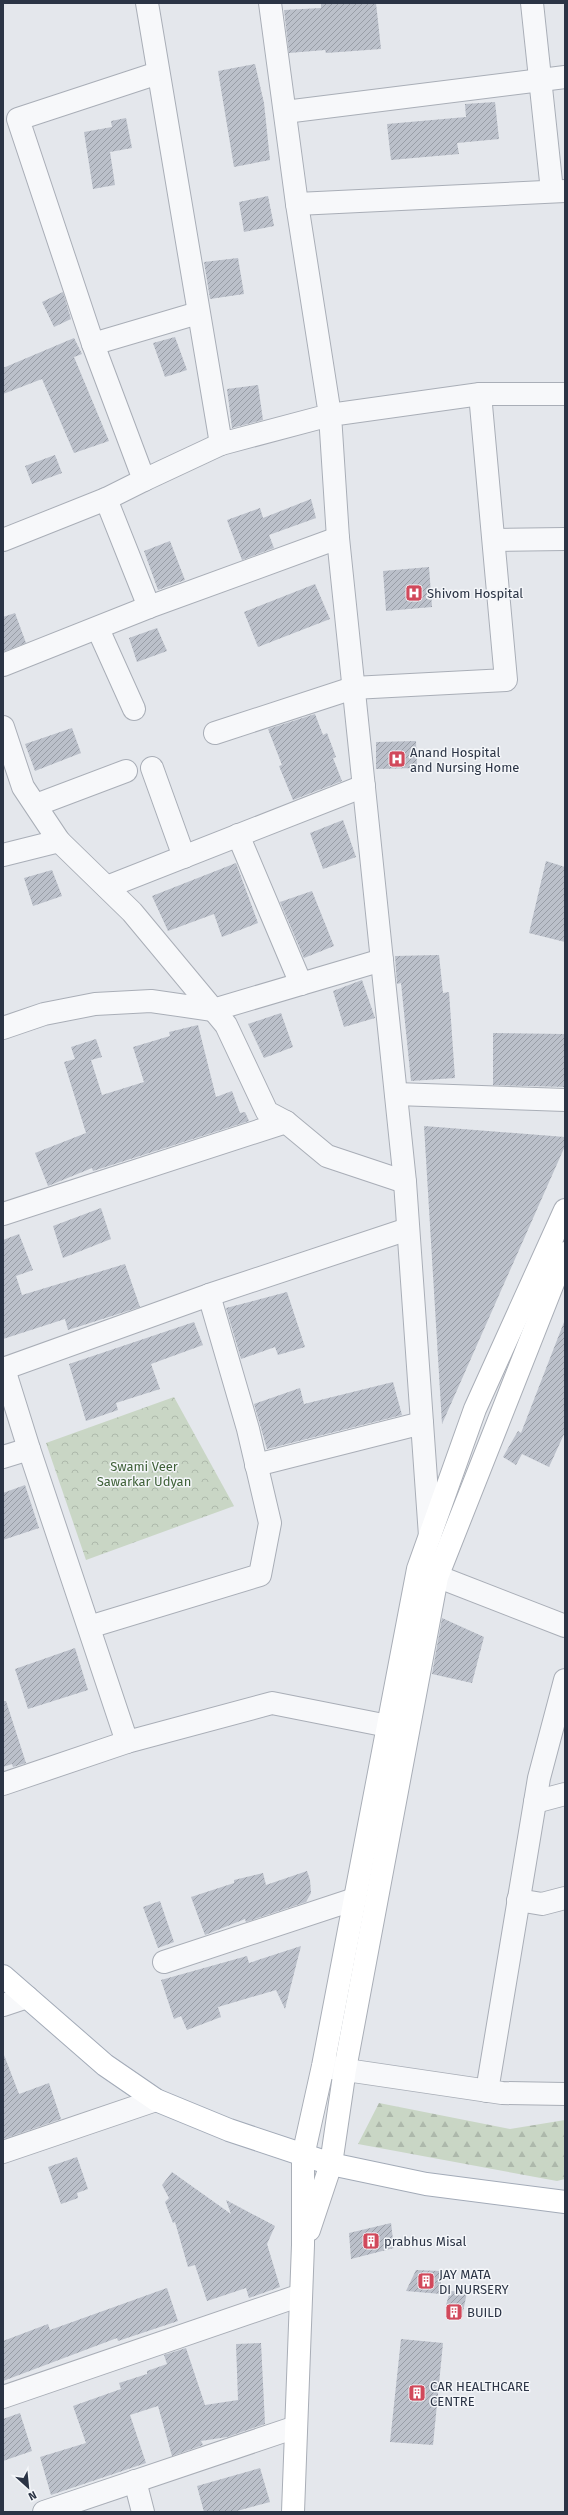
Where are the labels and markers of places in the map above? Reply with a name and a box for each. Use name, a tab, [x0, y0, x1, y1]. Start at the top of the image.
hospital icon: Shivom Hospital	[404, 583, 424, 603]
place label: Shivom Hospital	[427, 586, 523, 601]
place label: Anand Hospital and Nursing Home	[410, 745, 519, 775]
hospital icon: Anand Hospital and Nursing Home	[387, 749, 407, 769]
building icon: prabhus Misal	[361, 2231, 381, 2251]
place label: prabhus Misal	[384, 2234, 466, 2249]
place label: JAY MATA DI NURSERY	[439, 2267, 509, 2297]
building icon: JAY MATA DI NURSERY	[416, 2271, 436, 2291]
building icon: BUILD	[444, 2302, 464, 2322]
place label: BUILD	[467, 2305, 502, 2320]
place label: CAR HEALTHCARE CENTRE	[430, 2379, 530, 2409]
building icon: CAR HEALTHCARE CENTRE	[407, 2383, 427, 2403]

